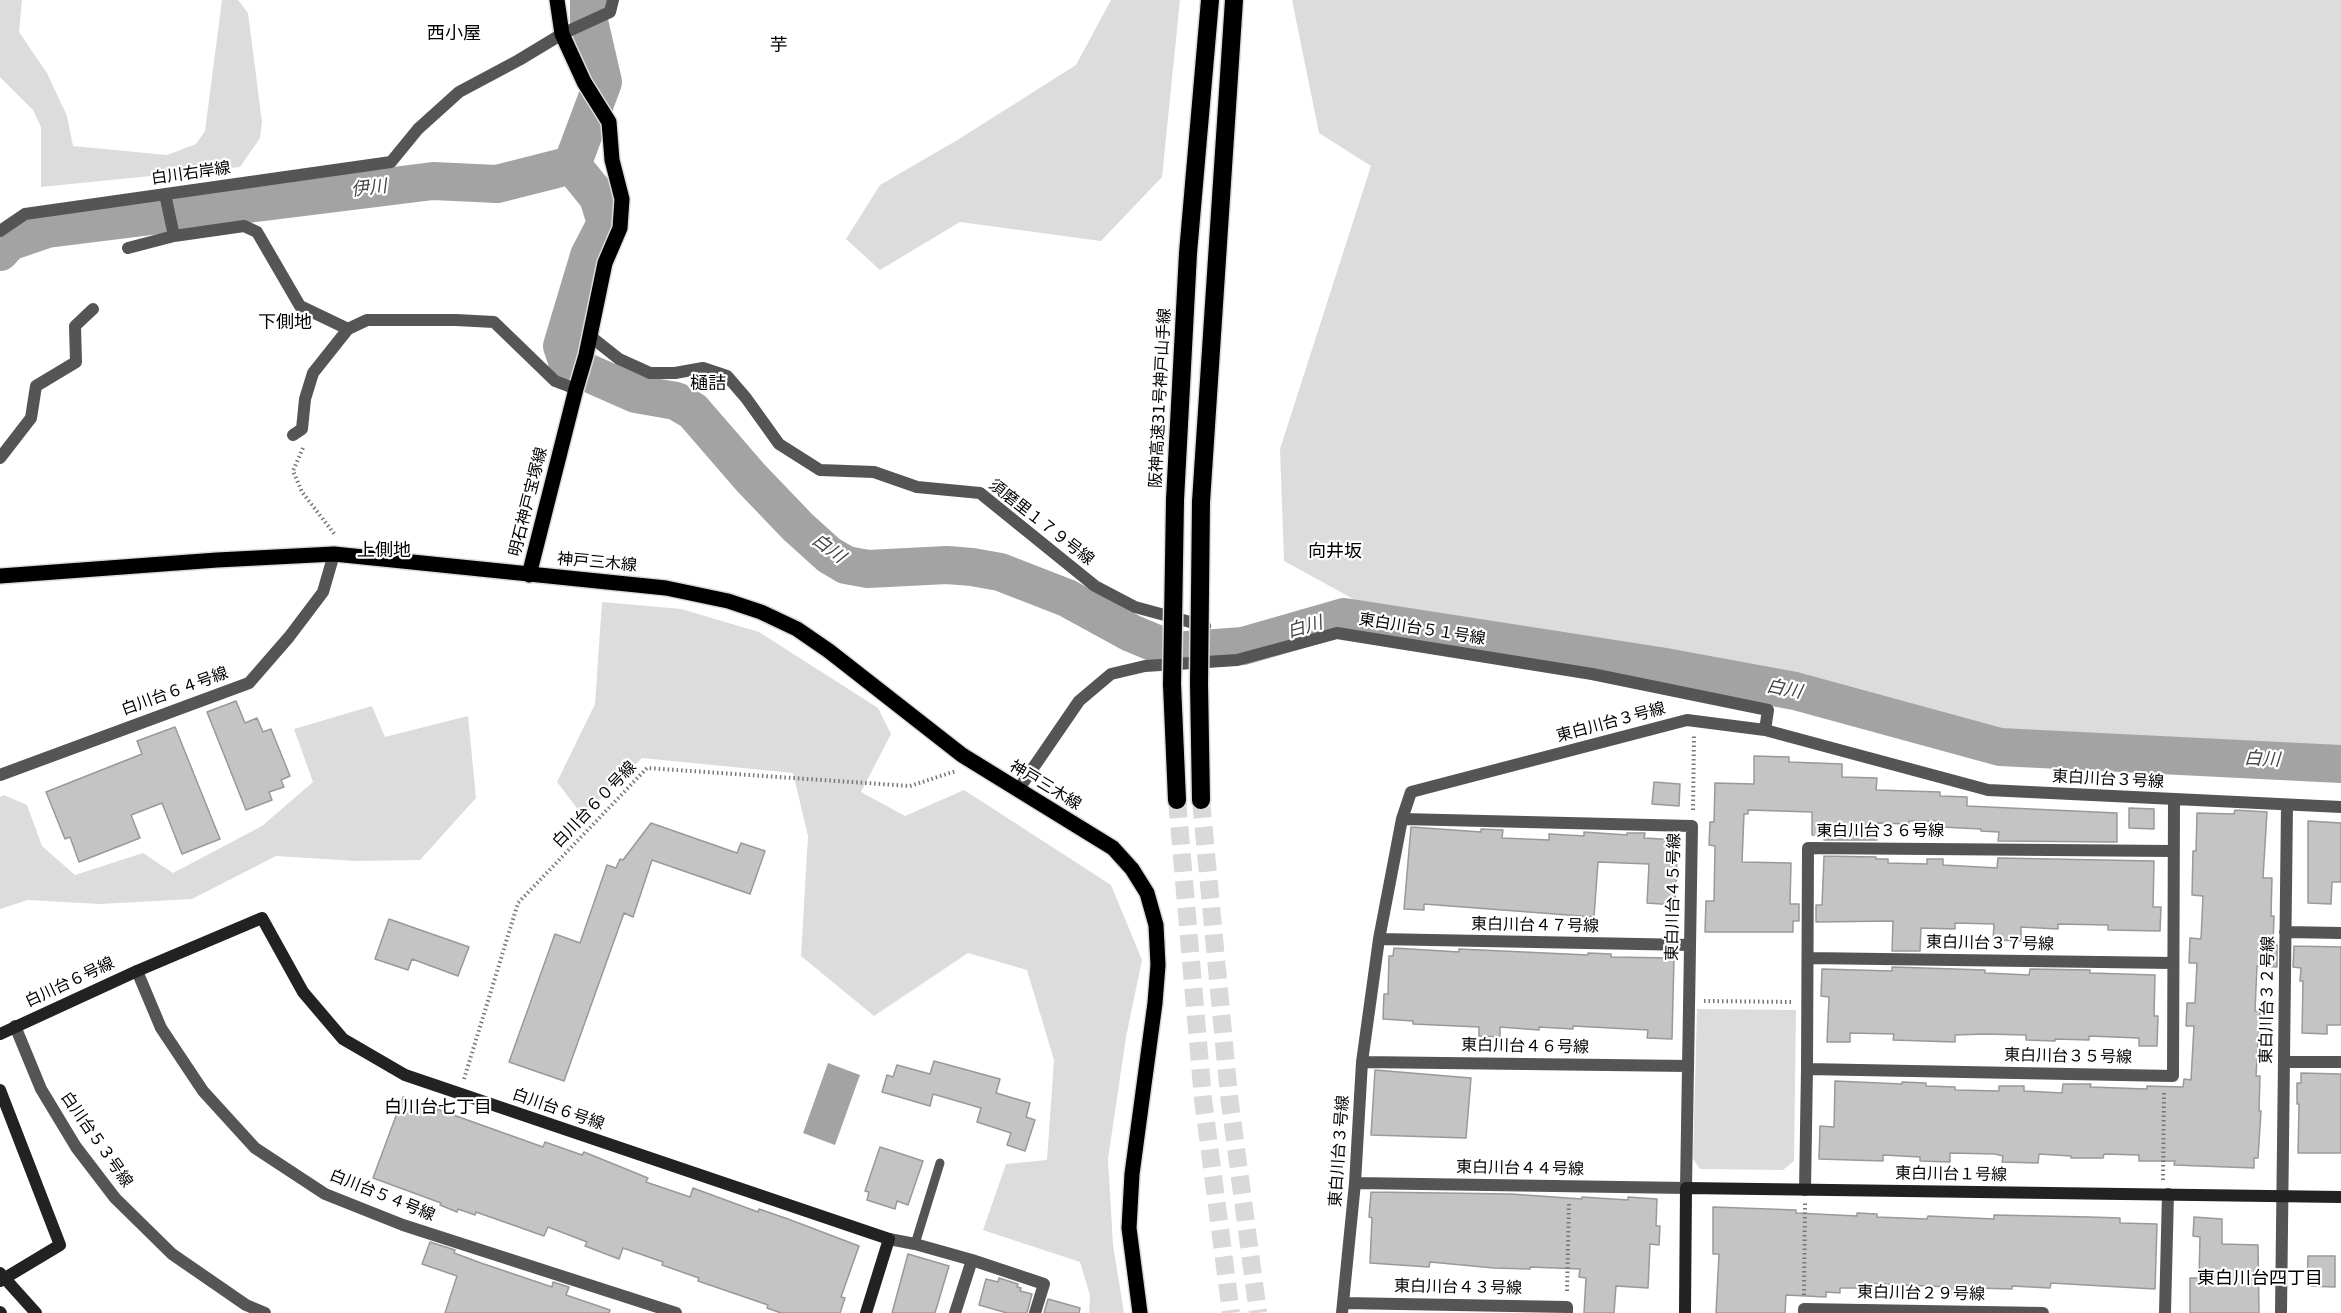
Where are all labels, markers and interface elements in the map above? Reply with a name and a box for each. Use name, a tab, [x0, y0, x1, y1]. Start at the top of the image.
district label: 西小屋	[427, 23, 481, 45]
district label: 芋	[770, 35, 788, 57]
street label: 白川右岸線	[150, 159, 232, 189]
water label: 伊川	[350, 176, 388, 202]
street label: 阪神高速31号神戸山手線	[1147, 307, 1175, 489]
district label: 下側地	[258, 312, 312, 334]
district label: 樋詰	[690, 373, 726, 395]
street label: 明石神戸宝塚線	[506, 445, 552, 559]
street label: 須磨里１７９号線	[985, 476, 1097, 570]
water label: 白川	[807, 530, 849, 568]
district label: 上側地	[357, 540, 411, 562]
district label: 向井坂	[1308, 541, 1362, 563]
street label: 神戸三木線	[556, 550, 638, 576]
street label: 東白川台５１号線	[1357, 611, 1487, 649]
water label: 白川	[1285, 613, 1325, 643]
street label: 白川台６４号線	[119, 664, 231, 720]
water label: 白川	[1764, 676, 1804, 704]
street label: 東白川台３号線	[1554, 699, 1668, 747]
water label: 白川	[2243, 748, 2281, 772]
street label: 神戸三木線	[1006, 757, 1084, 815]
street label: 白川台６０号線	[549, 758, 641, 852]
street label: 東白川台３号線	[2052, 767, 2164, 793]
street label: 東白川台３６号線	[1816, 822, 1944, 842]
street label: 東白川台４５号線	[1663, 833, 1685, 961]
street label: 東白川台４７号線	[1471, 915, 1599, 937]
street label: 東白川台３７号線	[1926, 933, 2054, 955]
street label: 東白川台３２号線	[2257, 936, 2279, 1064]
street label: 白川台６号線	[22, 954, 118, 1012]
street label: 東白川台４６号線	[1461, 1036, 1589, 1058]
street label: 東白川台３５号線	[2004, 1046, 2132, 1068]
street label: 白川台６号線	[509, 1085, 607, 1135]
street label: 白川台５３号線	[56, 1089, 136, 1191]
street label: 東白川台３号線	[1327, 1094, 1353, 1208]
district label: 白川台七丁目	[384, 1097, 492, 1119]
street label: 東白川台４４号線	[1456, 1158, 1584, 1180]
street label: 東白川台１号線	[1895, 1164, 2007, 1186]
street label: 白川台５４号線	[326, 1166, 438, 1226]
district label: 東白川台四丁目	[2197, 1268, 2323, 1290]
street label: 東白川台４３号線	[1394, 1277, 1522, 1299]
street label: 東白川台２９号線	[1857, 1283, 1985, 1305]

